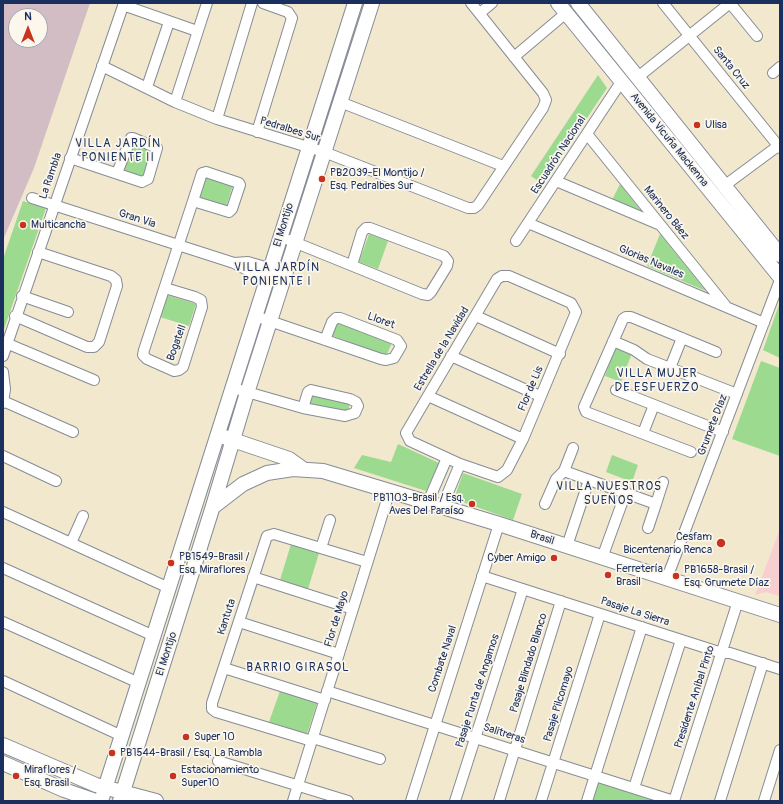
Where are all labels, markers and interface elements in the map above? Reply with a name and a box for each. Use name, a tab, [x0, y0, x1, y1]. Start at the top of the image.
north arrow	[8, 8, 48, 48]
text: N	[24, 10, 32, 23]
street label: Santa Cruz	[710, 44, 752, 92]
street label: Avenida Vicuña Mackenna	[627, 90, 711, 190]
street label: Escuadrón Nacional	[529, 113, 589, 197]
street label: Pedralbes Sur	[258, 115, 322, 145]
place label: Ulisa	[705, 118, 727, 132]
marker: Ulisa	[692, 120, 702, 130]
district label: VILLA JARDÍN PONIENTE II	[75, 137, 161, 165]
street label: La Rambla	[37, 151, 65, 201]
place label: PB2039-El Montijo / Esq. Pedralbes Sur	[330, 166, 424, 192]
marker: PB2039-El Montijo / Esq. Pedralbes Sur	[317, 174, 327, 184]
street label: Marinero Báez	[640, 184, 692, 242]
street label: El Montijo	[271, 201, 297, 249]
street label: Gran Via	[117, 207, 157, 231]
place label: Multicancha	[31, 218, 86, 232]
marker: Multicancha	[18, 220, 28, 230]
street label: Glorias Navales	[616, 242, 686, 282]
district label: VILLA JARDÍN PONIENTE I	[234, 261, 320, 289]
street label: Estrella de la Navidad	[412, 305, 472, 393]
street label: Lloret	[365, 310, 397, 332]
street label: Bogatell	[164, 323, 190, 363]
street label: Flor de Lis	[516, 364, 546, 414]
district label: VILLA MUJER DE ESFUERZO	[615, 367, 699, 395]
street label: Grumete Díaz	[695, 392, 731, 458]
district label: VILLA NUESTROS SUEÑOS	[556, 480, 662, 508]
place label: PB1103-Brasil / Esq. Aves Del Paraíso	[373, 491, 464, 517]
marker: PB1103-Brasil / Esq. Aves Del Paraíso	[467, 499, 477, 509]
street label: Brasil	[528, 528, 556, 548]
place label: Cesfam Bicentenario Renca	[623, 530, 712, 556]
marker: Cesfam Bicentenario Renca	[715, 537, 727, 549]
place label: PB1549-Brasil / Esq. Miraflores	[179, 550, 249, 576]
place label: Cyber Amigo	[487, 551, 546, 565]
marker: Cyber Amigo	[549, 553, 559, 563]
marker: PB1549-Brasil / Esq. Miraflores	[166, 558, 176, 568]
place label: Ferretería Brasil	[616, 562, 663, 588]
place label: PB1658-Brasil / Esq. Grumete Díaz	[684, 563, 769, 589]
marker: Ferretería Brasil	[603, 570, 613, 580]
marker: PB1658-Brasil / Esq. Grumete Díaz	[671, 571, 681, 581]
street label: Flor de Mayo	[322, 589, 352, 649]
street label: Pasaje La Sierra	[599, 595, 671, 629]
street label: Kantuta	[215, 597, 239, 637]
street label: Pasaje Blindado Blanco	[508, 612, 550, 714]
street label: Combate Naval	[426, 624, 460, 694]
street label: El Montijo	[154, 630, 180, 678]
street label: Pasaje Punta de Angamos	[453, 633, 503, 749]
street label: Presidente Aníbal Pinto	[672, 644, 718, 750]
district label: BARRIO GIRASOL	[246, 661, 350, 675]
street label: Pasaje Pilcomayo	[541, 665, 577, 743]
street label: Salitreras	[481, 721, 527, 747]
place label: Super 10	[194, 730, 235, 744]
marker: Super 10	[181, 732, 191, 742]
place label: PB1544-Brasil / Esq. La Rambla	[120, 746, 262, 760]
marker: PB1544-Brasil / Esq. La Rambla	[107, 748, 117, 758]
place label: Miraflores / Esq. Brasil	[24, 763, 76, 789]
place label: Estacionamiento Super10	[181, 763, 259, 789]
marker: Miraflores / Esq. Brasil	[11, 771, 21, 781]
marker: Estacionamiento Super10	[168, 771, 178, 781]

